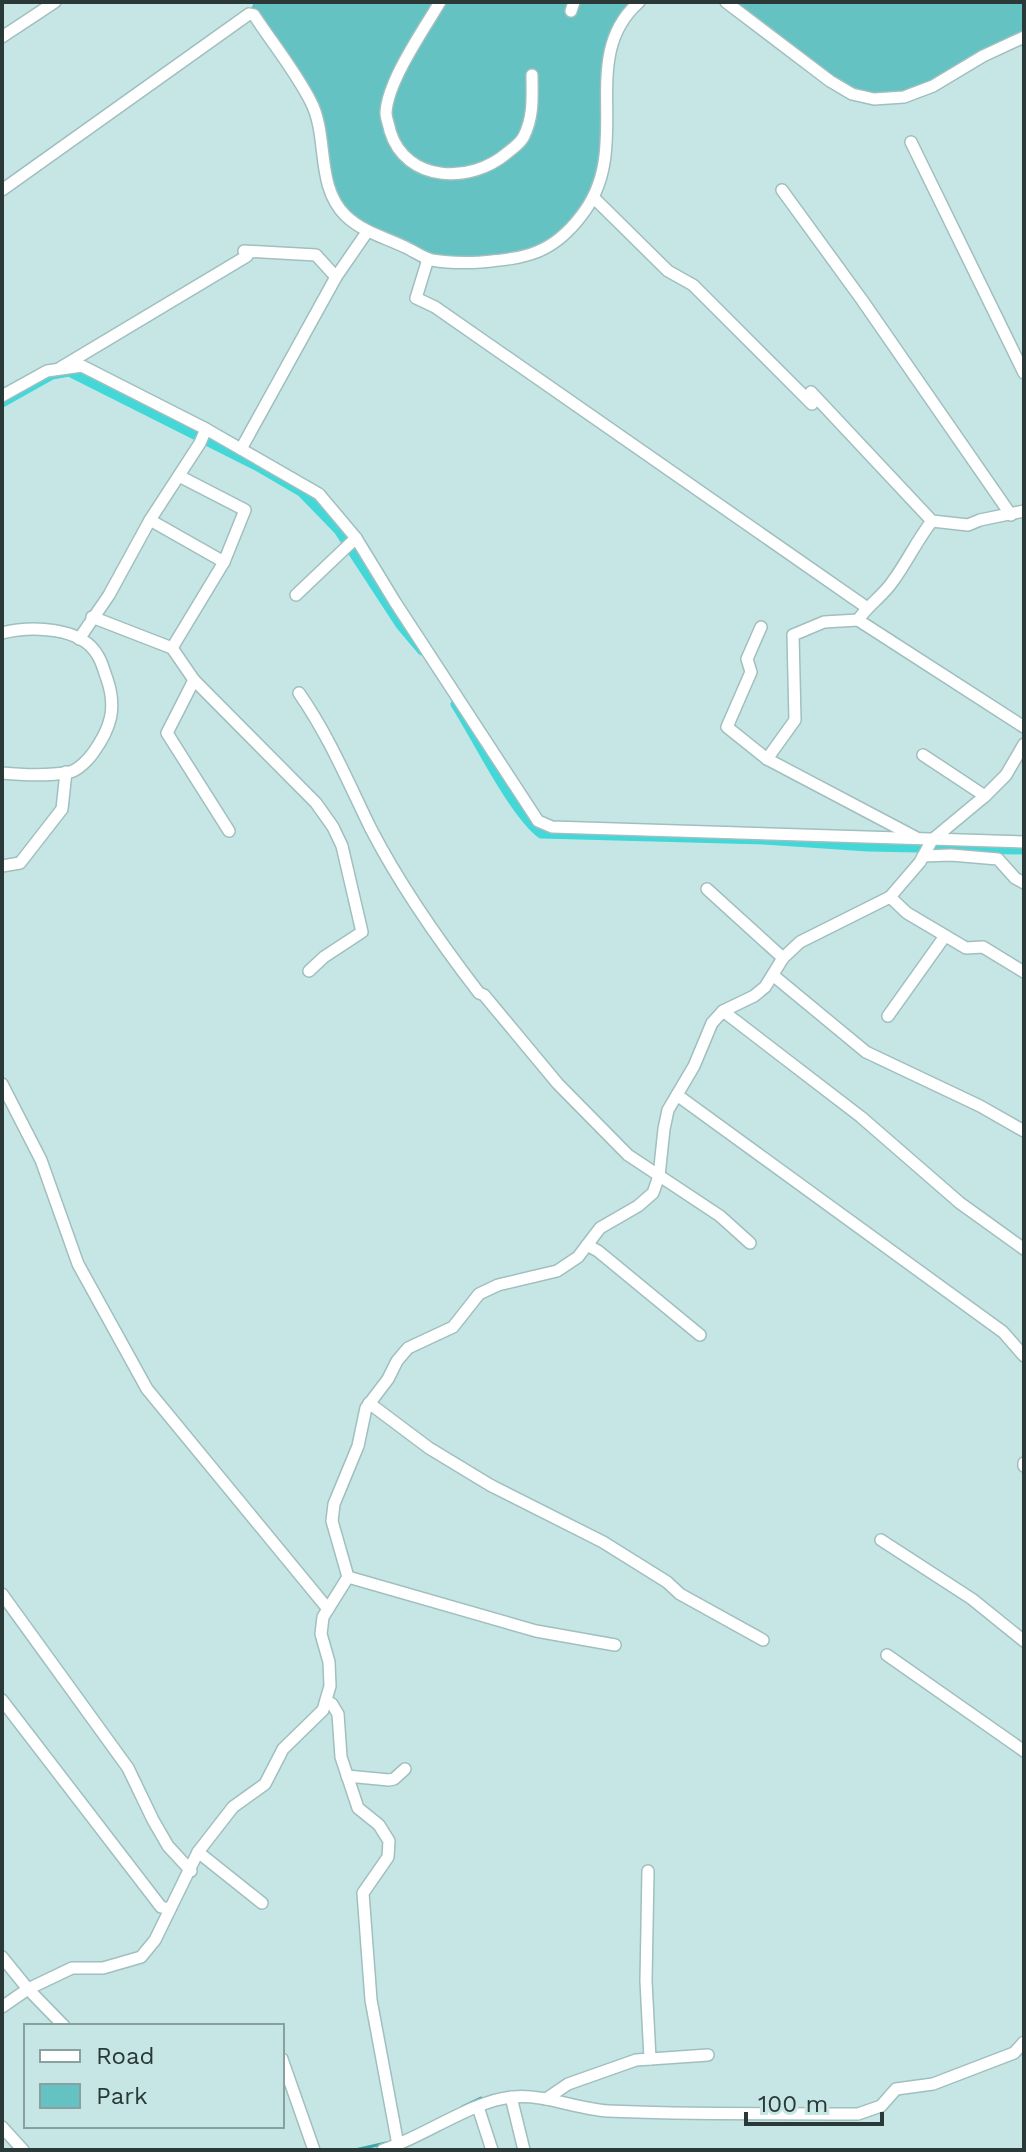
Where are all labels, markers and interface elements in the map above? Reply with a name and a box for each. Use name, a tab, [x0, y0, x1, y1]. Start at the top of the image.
legend	[24, 2024, 284, 2128]
text: Road	[96, 2042, 155, 2070]
scale bar	[746, 2076, 882, 2126]
text: Park	[96, 2082, 148, 2110]
text: 100 m	[758, 2090, 828, 2118]

